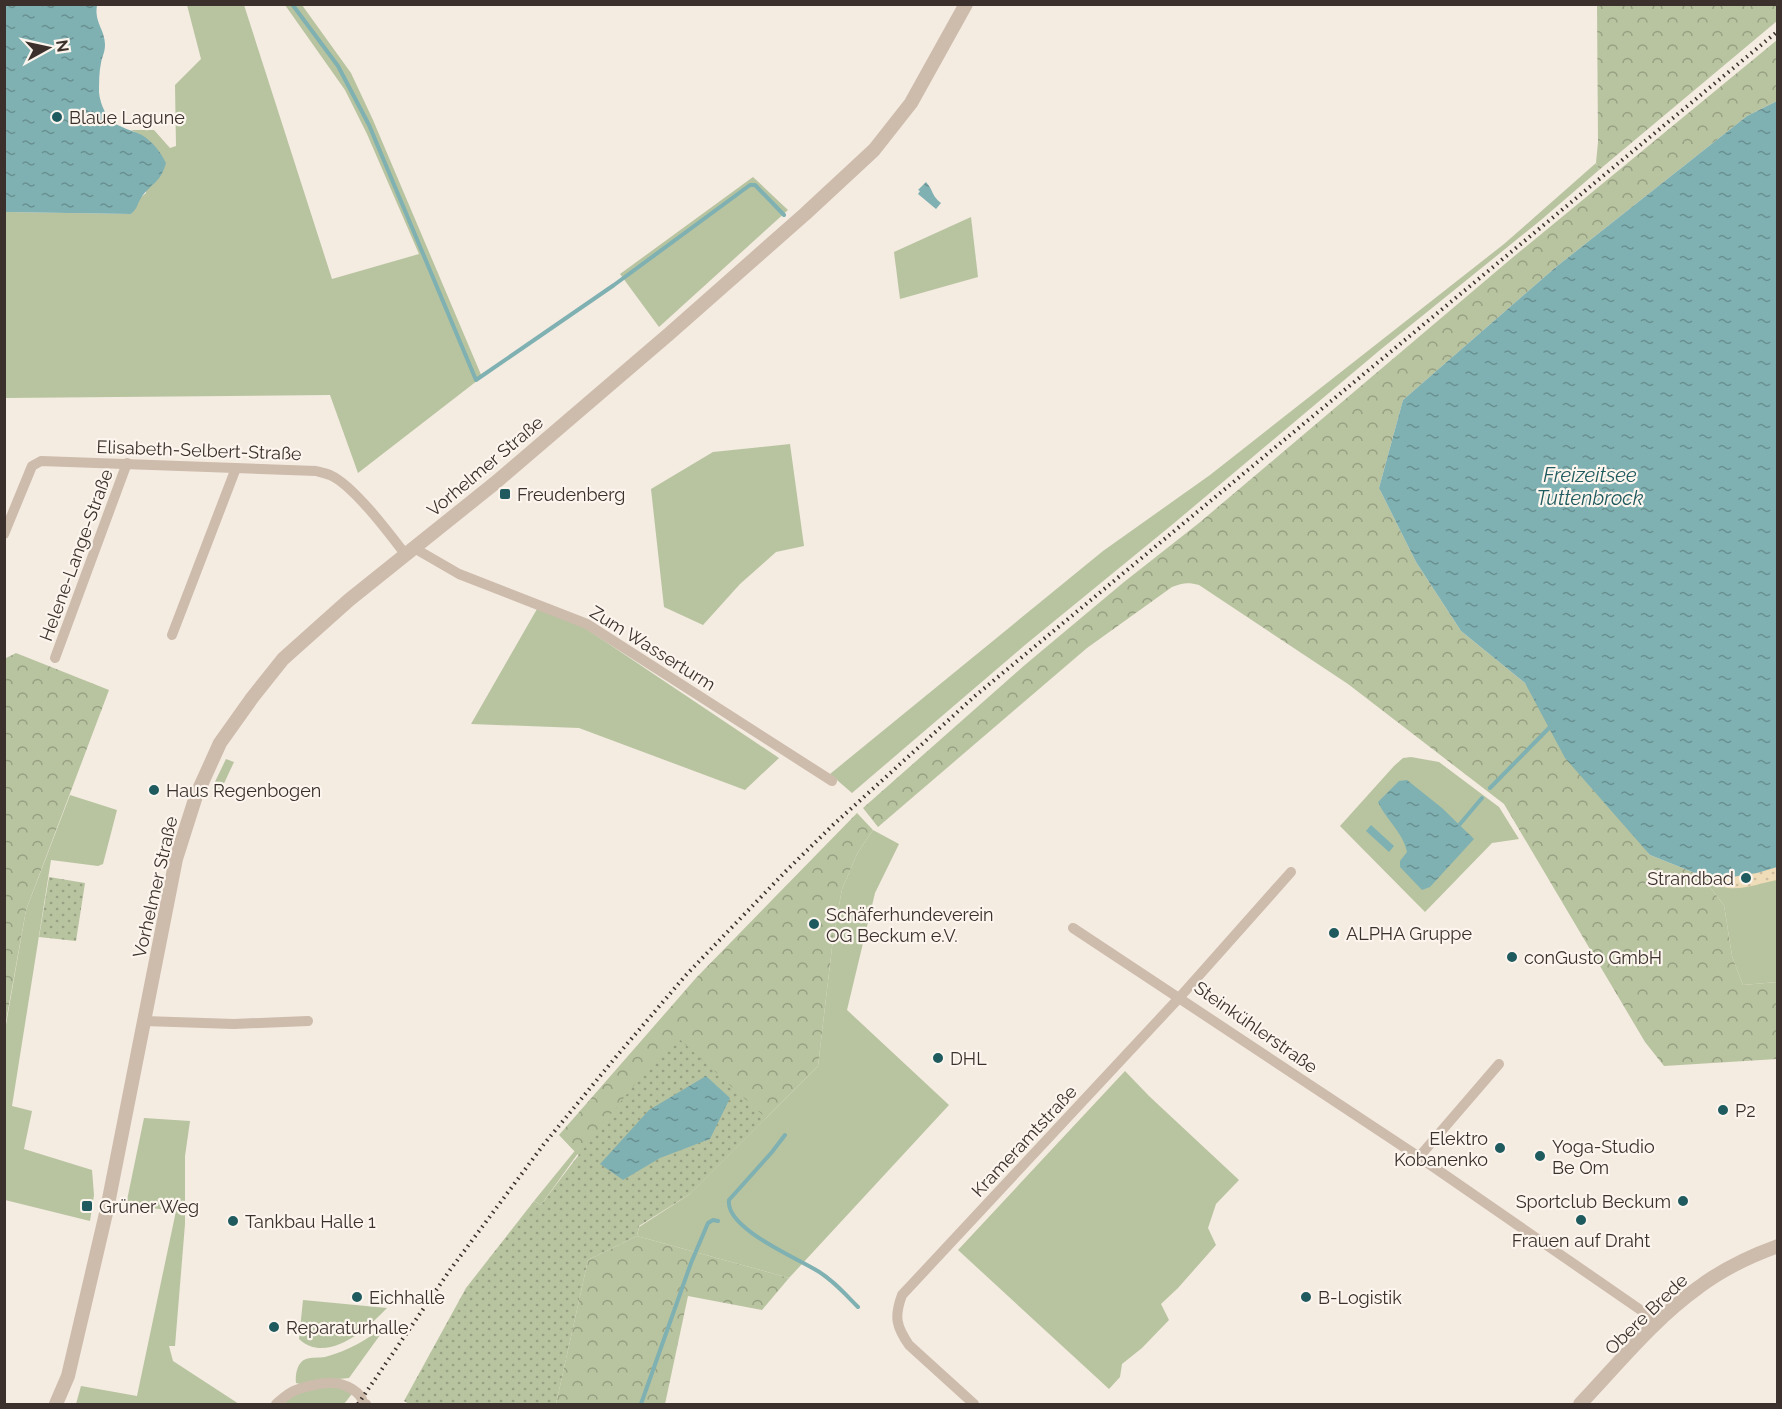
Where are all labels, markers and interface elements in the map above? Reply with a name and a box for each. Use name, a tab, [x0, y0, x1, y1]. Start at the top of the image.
north arrow	[18, 18, 78, 78]
text: N	[52, 39, 73, 53]
place label: Blaue Lagune	[69, 107, 185, 128]
marker: Blaue Lagune	[50, 110, 64, 124]
street label: Vorhelmer Straße	[423, 411, 548, 521]
street label: Elisabeth-Selbert-Straße	[96, 436, 302, 464]
water label: Freizeitsee Tuttenbrock	[1536, 463, 1644, 510]
street label: Helene-Lange-Straße	[35, 466, 117, 644]
place label: Freudenberg	[517, 484, 625, 505]
marker: Freudenberg	[498, 487, 512, 501]
street label: Zum Wasserturm	[586, 601, 720, 695]
place label: Haus Regenbogen	[166, 780, 321, 801]
marker: Haus Regenbogen	[147, 783, 161, 797]
street label: Vorhelmer Straße	[128, 814, 182, 960]
place label: Strandbad	[1647, 868, 1734, 889]
marker: Strandbad	[1739, 871, 1753, 885]
place label: Schäferhundeverein OG Beckum e.V.	[826, 904, 994, 946]
marker: Schäferhundeverein OG Beckum e.V.	[807, 917, 821, 931]
place label: ALPHA Gruppe	[1346, 923, 1472, 944]
marker: ALPHA Gruppe	[1327, 926, 1341, 940]
place label: conGusto GmbH	[1524, 947, 1662, 968]
marker: conGusto GmbH	[1505, 950, 1519, 964]
street label: Steinkühlerstraße	[1190, 977, 1322, 1078]
place label: DHL	[950, 1048, 987, 1069]
marker: DHL	[931, 1051, 945, 1065]
street label: Krameramtstraße	[967, 1081, 1081, 1201]
place label: P2	[1735, 1100, 1756, 1121]
marker: P2	[1716, 1103, 1730, 1117]
place label: Elektro Kobanenko	[1394, 1128, 1488, 1170]
place label: Yoga-Studio Be Om	[1552, 1136, 1655, 1178]
marker: Elektro Kobanenko	[1493, 1141, 1507, 1155]
marker: Yoga-Studio Be Om	[1533, 1149, 1547, 1163]
place label: Sportclub Beckum	[1516, 1191, 1671, 1212]
marker: Sportclub Beckum	[1676, 1194, 1690, 1208]
place label: Grüner Weg	[99, 1196, 199, 1217]
marker: Grüner Weg	[80, 1199, 94, 1213]
place label: Tankbau Halle 1	[245, 1211, 376, 1232]
marker: Frauen auf Draht	[1574, 1213, 1588, 1227]
marker: Tankbau Halle 1	[226, 1214, 240, 1228]
place label: Frauen auf Draht	[1512, 1230, 1650, 1251]
street label: Obere Brede	[1600, 1269, 1692, 1359]
place label: Eichhalle	[369, 1287, 445, 1308]
place label: B-Logistik	[1318, 1287, 1402, 1308]
marker: Eichhalle	[350, 1290, 364, 1304]
marker: B-Logistik	[1299, 1290, 1313, 1304]
place label: Reparaturhalle	[286, 1317, 409, 1338]
marker: Reparaturhalle	[267, 1320, 281, 1334]

